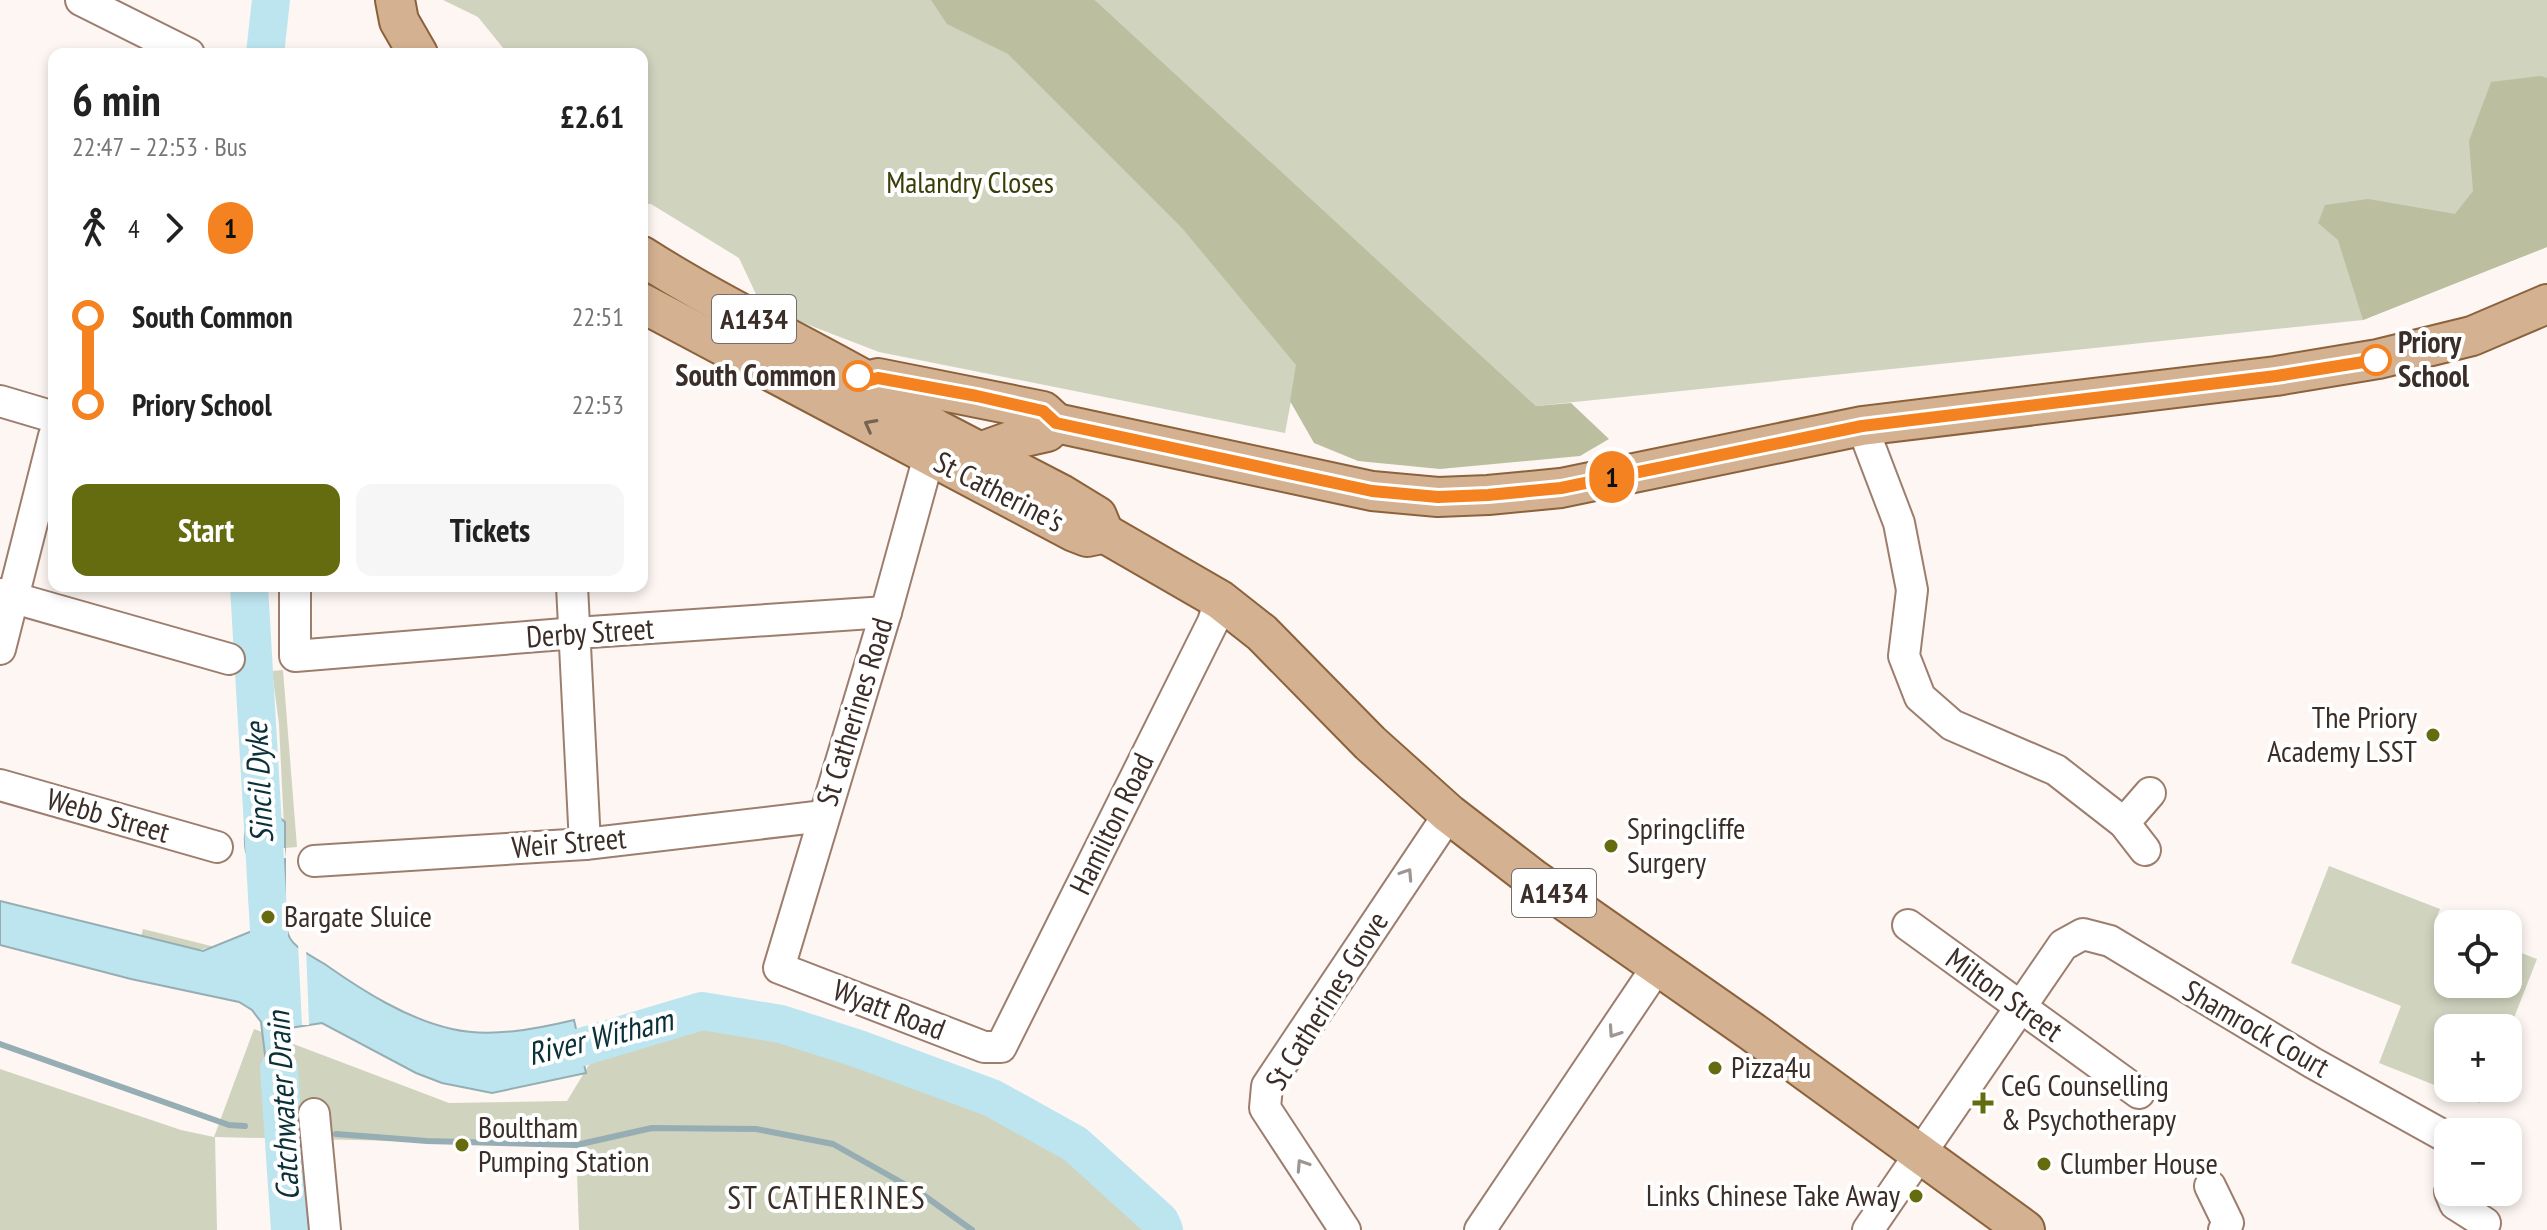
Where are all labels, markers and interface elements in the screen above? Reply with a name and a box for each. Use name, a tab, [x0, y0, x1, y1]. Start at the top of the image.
text: 6 min	[72, 71, 161, 128]
text: £2.61	[560, 97, 624, 136]
text: 22:47 – 22:53 · Bus	[72, 130, 247, 163]
park label: Malandry Closes	[886, 162, 1054, 201]
icon: walk	[72, 206, 116, 250]
icon: forward	[152, 206, 196, 250]
text: 1	[224, 209, 237, 246]
text: 4	[128, 212, 140, 245]
road number: A1434	[712, 295, 796, 343]
text: South Common	[132, 297, 293, 336]
text: 22:51	[572, 300, 624, 333]
place label: Priory School	[2398, 322, 2470, 395]
marker: Priory School	[2361, 345, 2391, 375]
place label: South Common	[675, 355, 836, 394]
marker: South Common	[843, 361, 873, 391]
text: Priory School	[132, 385, 272, 424]
text: 22:53	[572, 388, 624, 421]
one-way arrow	[864, 420, 879, 435]
street label: St Catherine's	[928, 441, 1071, 540]
line badge: 1	[1586, 451, 1638, 503]
text: 1	[1605, 458, 1619, 495]
button: Start	[72, 484, 340, 576]
button: Tickets	[356, 484, 624, 576]
street label: Derby Street	[525, 608, 656, 655]
street label: St Catherines Road	[806, 613, 901, 810]
place label: The Priory Academy LSST	[2267, 697, 2418, 770]
water label: Sincil Dyke	[234, 720, 282, 845]
marker: The Priory Academy LSST	[2424, 726, 2442, 744]
street label: Hamilton Road	[1060, 746, 1162, 901]
street label: Webb Street	[42, 778, 175, 851]
place label: Springcliffe Surgery	[1627, 808, 1746, 881]
street label: Weir Street	[510, 817, 628, 866]
marker: Springcliffe Surgery	[1602, 837, 1620, 855]
one-way arrow	[1397, 869, 1412, 883]
road number: A1434	[1512, 869, 1596, 917]
place label: Bargate Sluice	[284, 896, 432, 935]
street label: St Catherines Grove	[1255, 904, 1396, 1097]
marker: Bargate Sluice	[259, 908, 277, 926]
map controls	[2434, 910, 2522, 1206]
button: locate	[2434, 910, 2522, 998]
street label: Milton Street	[1939, 938, 2072, 1050]
street label: Wyatt Road	[828, 969, 951, 1048]
street label: Shamrock Court	[2177, 970, 2338, 1086]
water label: River Witham	[523, 997, 679, 1074]
water label: Catchwater Drain	[256, 1008, 308, 1202]
button: +	[2434, 1014, 2522, 1102]
one-way arrow	[1608, 1023, 1623, 1038]
place label: Pizza4u	[1731, 1047, 1811, 1086]
marker: Pizza4u	[1706, 1059, 1724, 1077]
place label: CeG Counselling & Psychotherapy	[2001, 1065, 2177, 1138]
marker: CeG Counselling & Psychotherapy	[1972, 1092, 1994, 1114]
place label: Boultham Pumping Station	[478, 1107, 649, 1180]
button: −	[2434, 1118, 2522, 1206]
marker: Boultham Pumping Station	[453, 1136, 471, 1154]
place label: Clumber House	[2060, 1143, 2218, 1182]
marker: Clumber House	[2035, 1155, 2053, 1173]
one-way arrow	[1297, 1159, 1312, 1174]
place label: Links Chinese Take Away	[1646, 1175, 1901, 1214]
district label: ST CATHERINES	[727, 1176, 927, 1218]
marker: Links Chinese Take Away	[1907, 1187, 1925, 1205]

